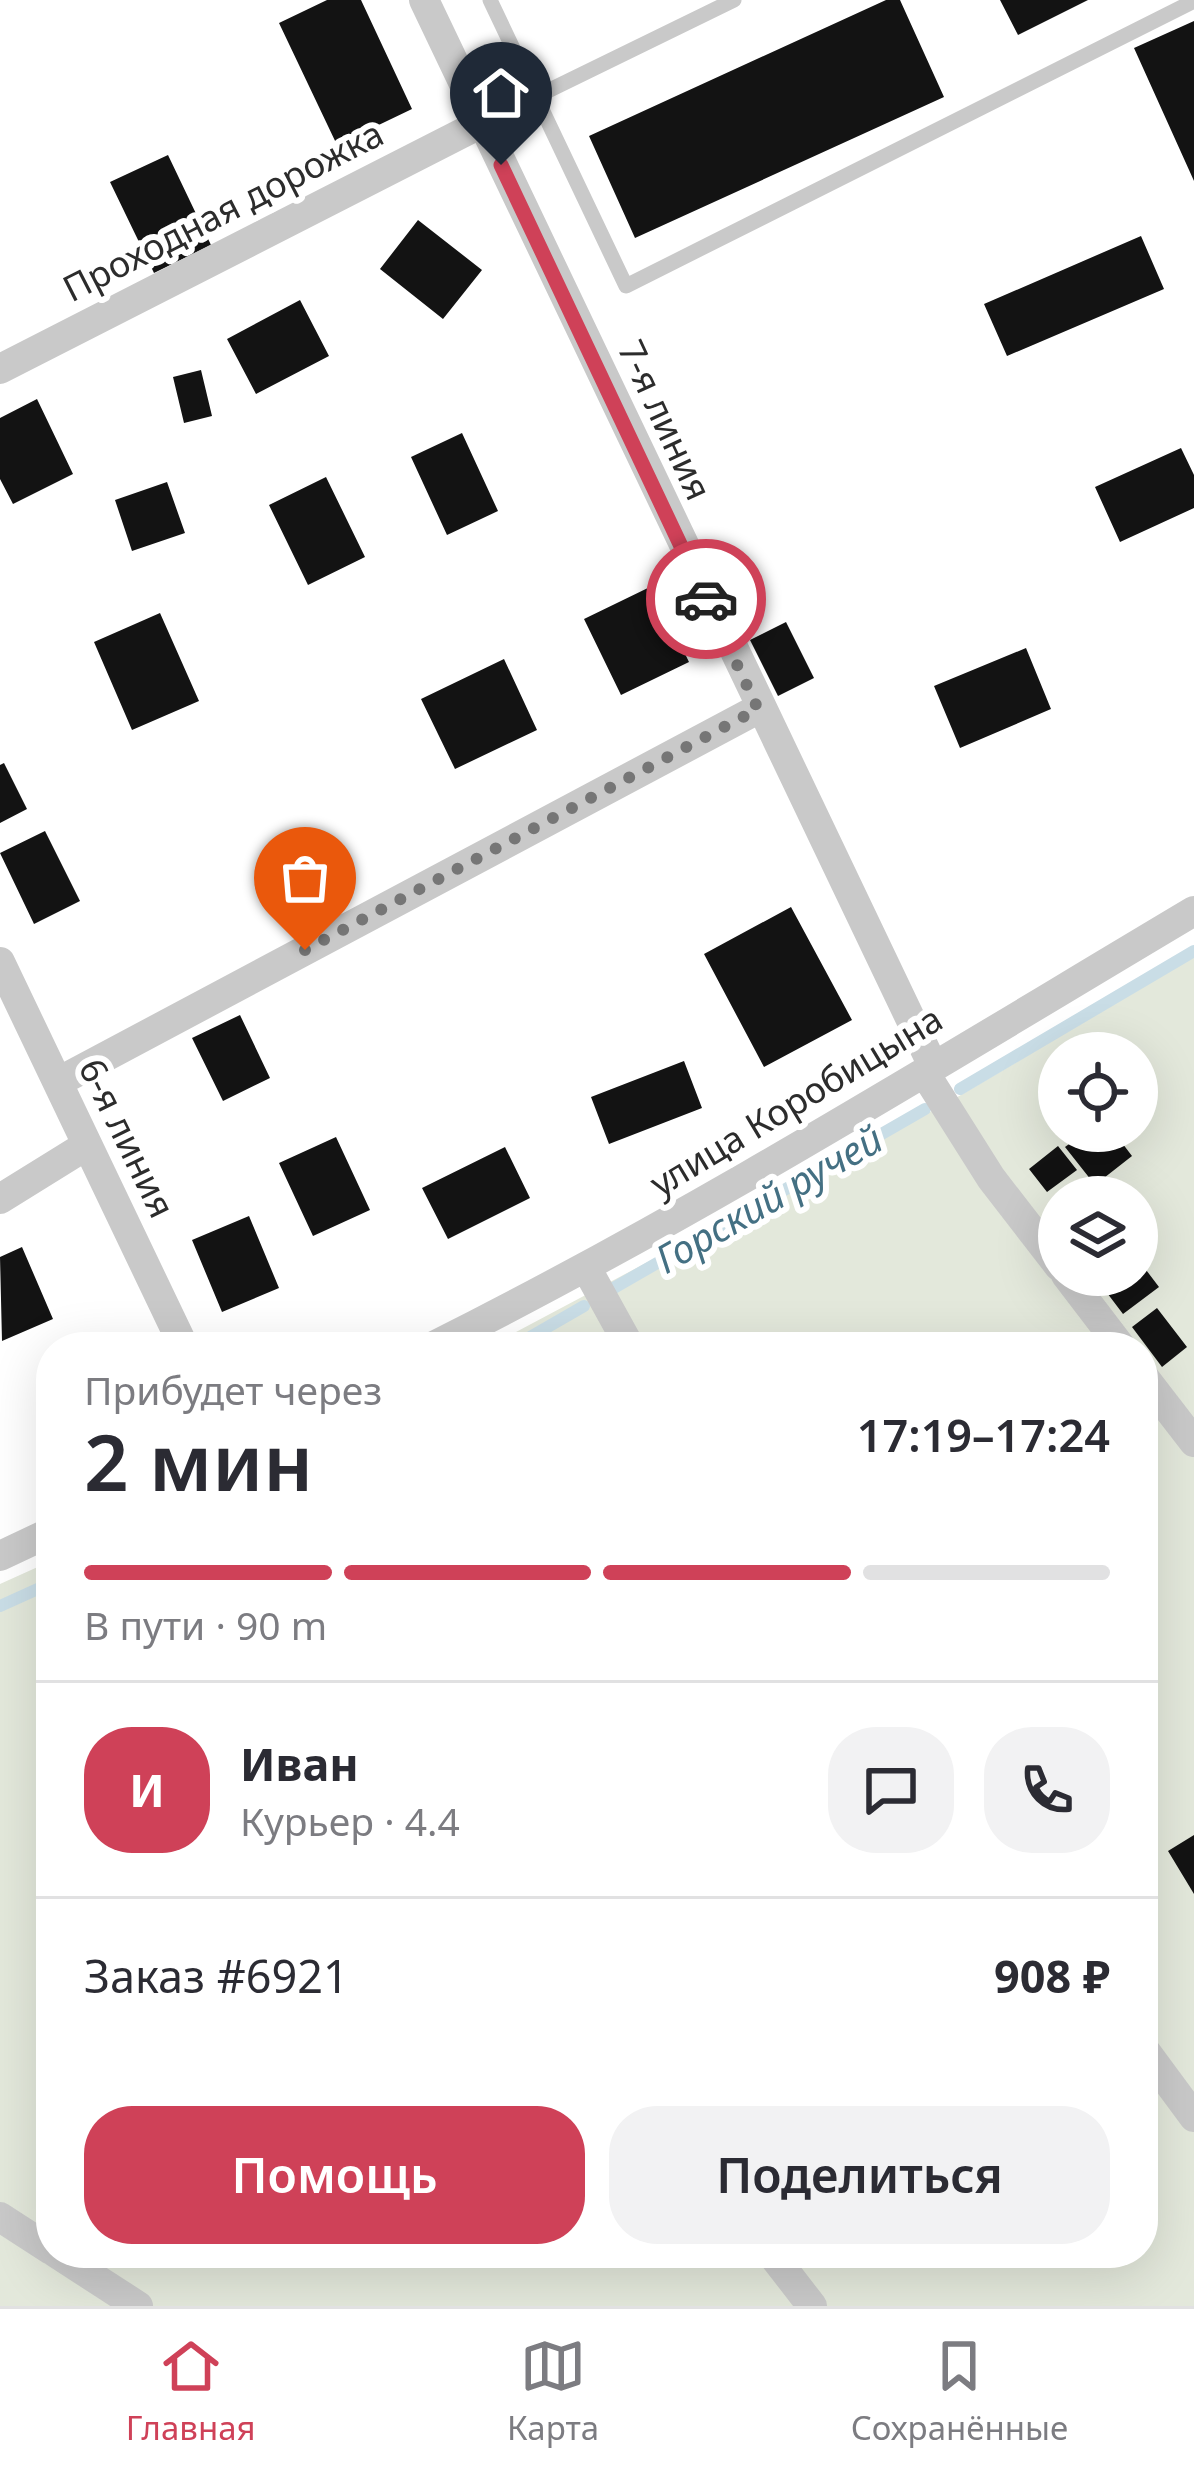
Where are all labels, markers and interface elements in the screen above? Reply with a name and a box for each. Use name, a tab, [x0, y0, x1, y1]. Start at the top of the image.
pin	[450, 42, 552, 165]
icon: home	[468, 60, 534, 126]
street label: Проходная дорожка	[54, 109, 391, 313]
street label: 7-я линия	[607, 332, 724, 508]
courier	[646, 539, 766, 659]
icon: car	[673, 566, 739, 632]
pin	[254, 827, 356, 950]
icon: bag	[272, 845, 338, 911]
street label: улица Коробицына	[640, 994, 951, 1207]
map controls	[1038, 1032, 1158, 1296]
button: locate	[1038, 1032, 1158, 1152]
street label: 6-я линия	[68, 1050, 187, 1225]
water label: Горский ручей	[645, 1111, 892, 1284]
button: layers	[1038, 1176, 1158, 1296]
text: Прибудет через	[84, 1363, 382, 1416]
text: 17:19–17:24	[857, 1404, 1110, 1465]
text: 2 мин	[84, 1408, 313, 1514]
text: В пути · 90 m	[84, 1598, 327, 1651]
button: chat	[828, 1727, 954, 1853]
button: phone	[984, 1727, 1110, 1853]
text: Иван	[240, 1733, 359, 1794]
text: И	[129, 1759, 165, 1820]
text: Курьер · 4.4	[240, 1794, 460, 1847]
text: Заказ #6921	[84, 1945, 349, 2006]
text: 908 ₽	[994, 1945, 1110, 2006]
button: Помощь	[84, 2106, 585, 2244]
button: Поделиться	[609, 2106, 1110, 2244]
tab: Главная	[126, 2333, 256, 2450]
tab: Карта	[507, 2333, 599, 2450]
tab: Сохранённые	[851, 2333, 1068, 2450]

